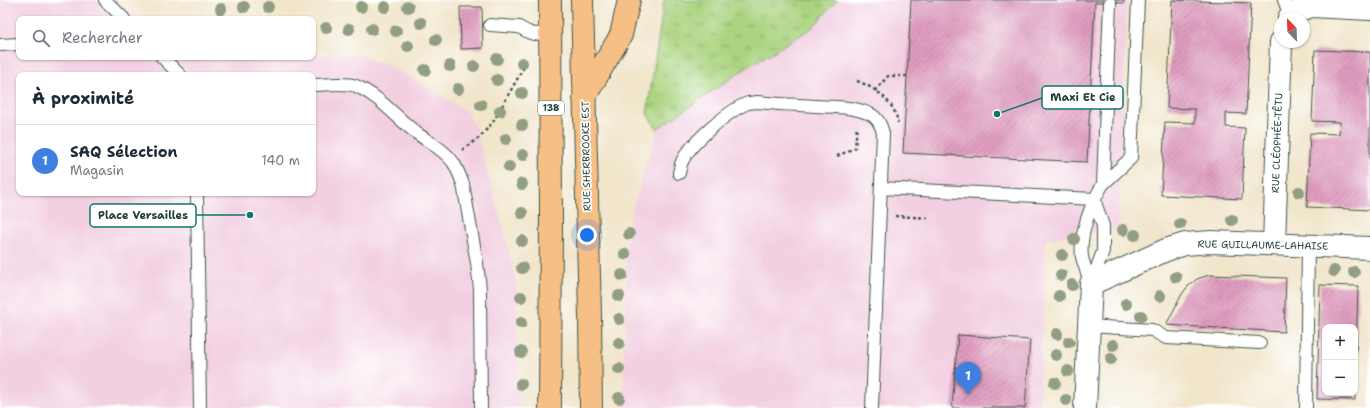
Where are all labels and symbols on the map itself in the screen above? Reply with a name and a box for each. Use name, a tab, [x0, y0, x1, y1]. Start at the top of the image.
north arrow	[1274, 12, 1310, 48]
callout: Maxi Et Cie	[1042, 86, 1123, 109]
text: Maxi Et Cie	[1050, 90, 1116, 105]
street label: RUE CLÉOPHÉE-TÊTU	[1269, 93, 1285, 193]
road number: 138	[538, 101, 564, 115]
street label: RUE SHERBROOKE EST	[579, 101, 593, 211]
callout: Place Versailles	[90, 204, 196, 227]
text: Place Versailles	[98, 208, 188, 223]
your location	[577, 225, 597, 245]
street label: RUE GUILLAUME-LAHAISE	[1198, 237, 1328, 253]
pin: 1	[955, 362, 981, 395]

